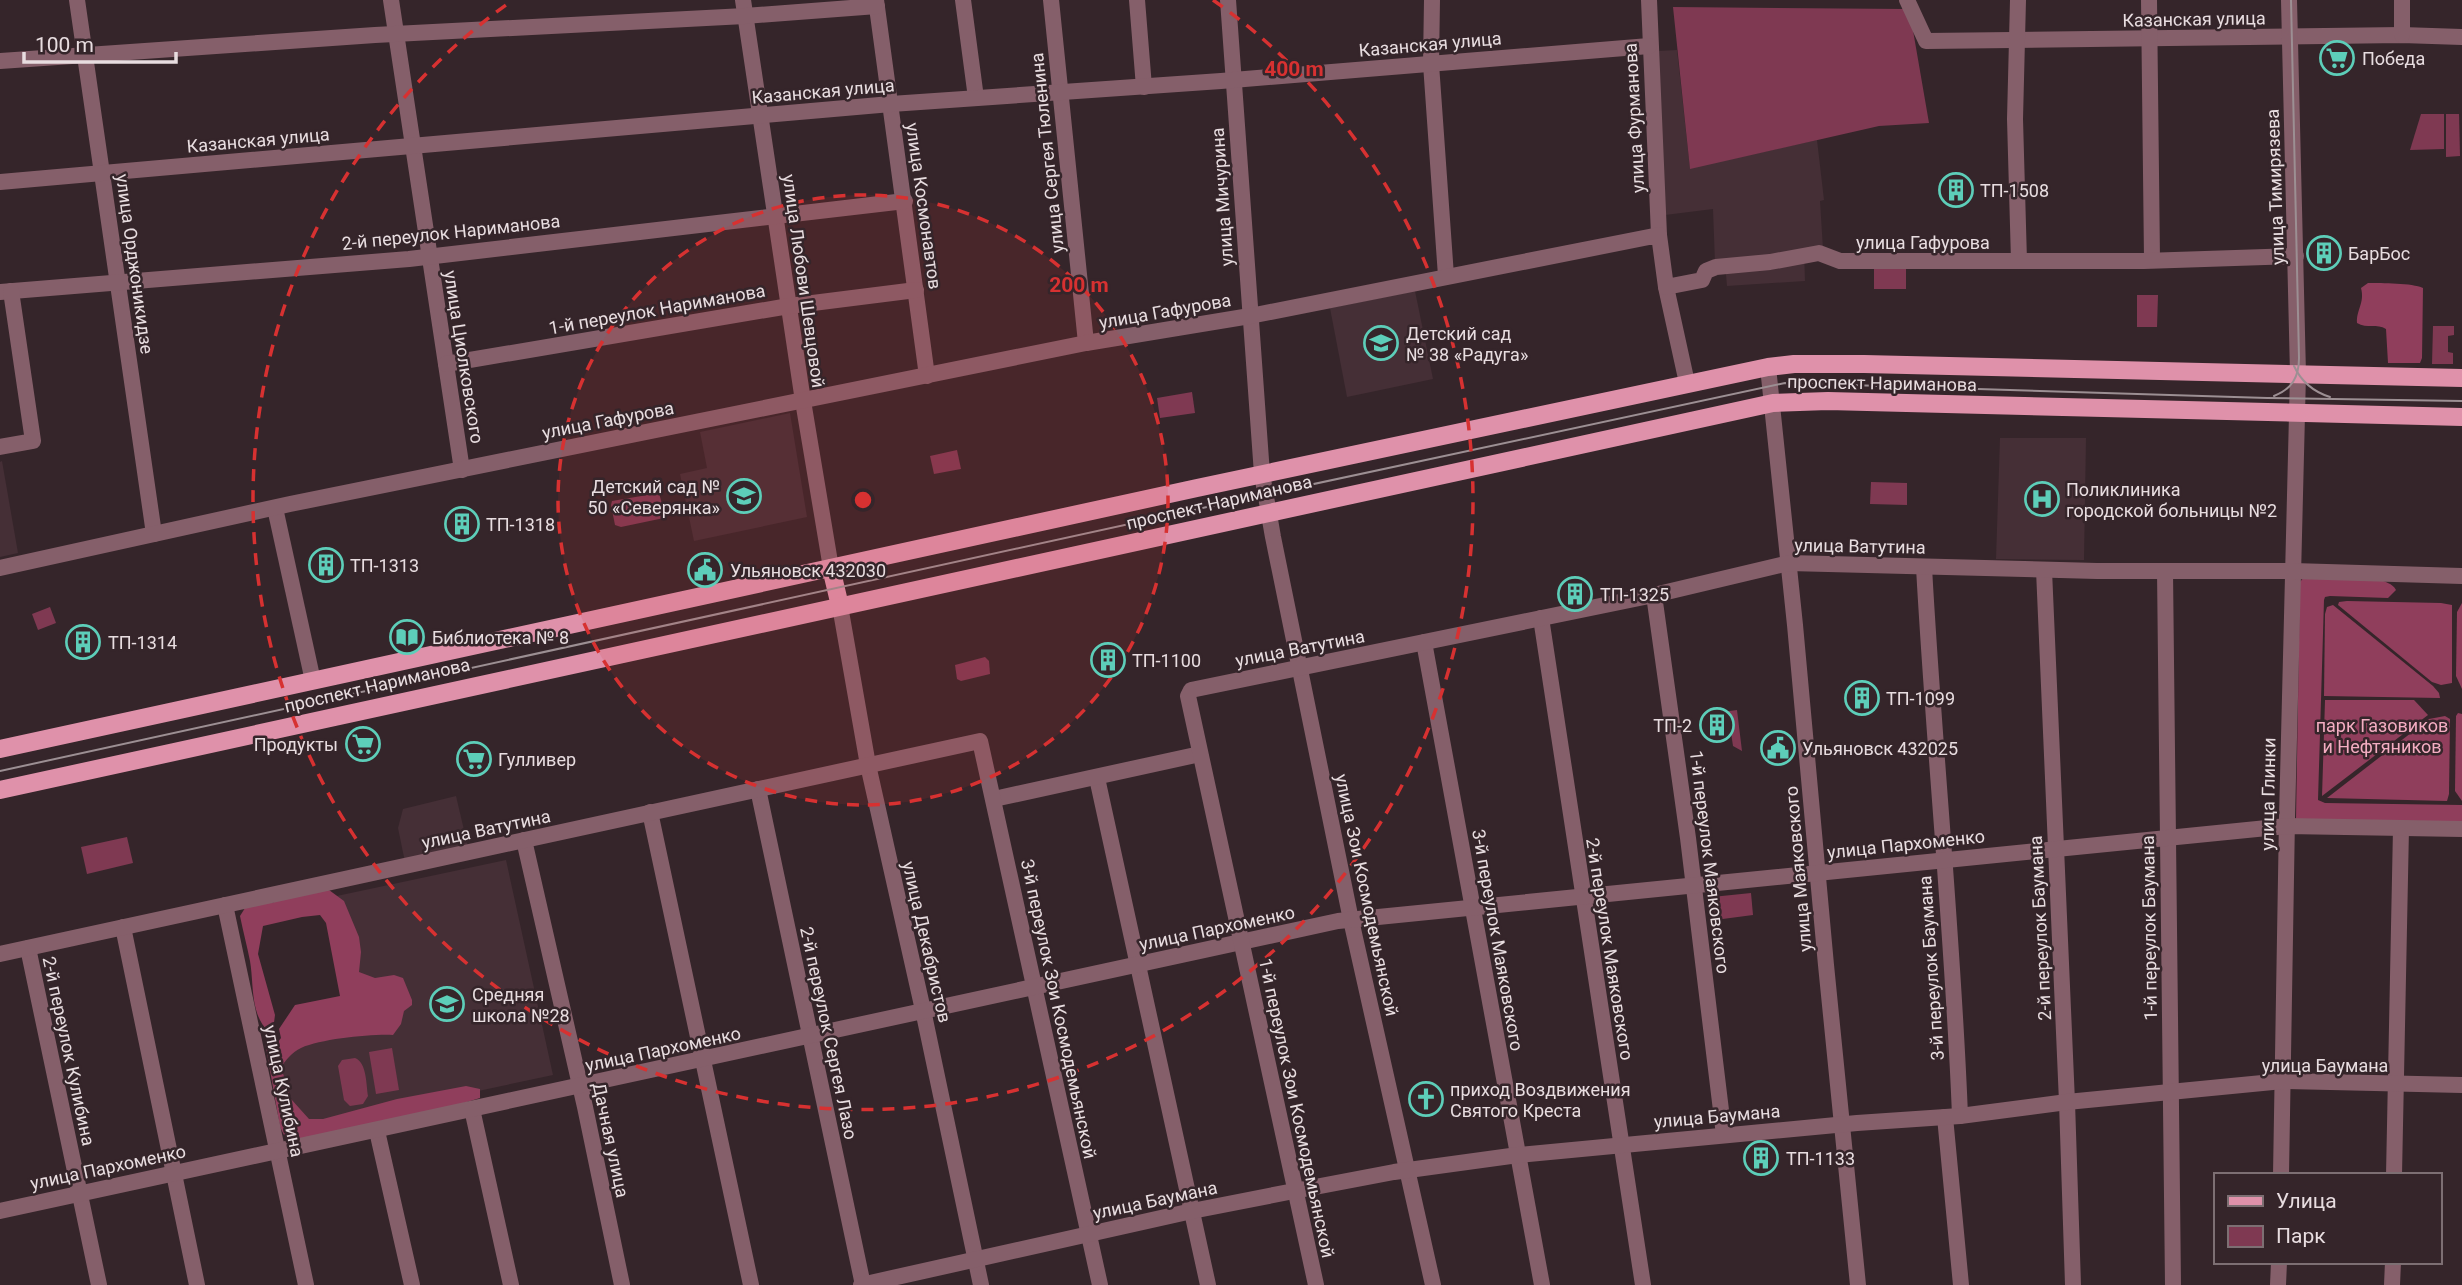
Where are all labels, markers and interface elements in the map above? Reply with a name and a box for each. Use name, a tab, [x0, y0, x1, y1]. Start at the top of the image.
street label: Казанская улица	[2122, 7, 2266, 31]
scale bar	[24, 21, 177, 65]
street label: Казанская улица	[1358, 27, 1502, 61]
text: 100 m	[35, 33, 94, 57]
supermarket icon: Победа	[2318, 39, 2356, 77]
street label: улица Фурманова	[1620, 42, 1648, 194]
place label: Победа	[2362, 48, 2425, 69]
street label: улица Сергея Тюленина	[1026, 52, 1068, 254]
text: 400 m	[1264, 57, 1324, 81]
street label: Казанская улица	[751, 74, 895, 108]
street label: улица Тимирязева	[2262, 109, 2288, 265]
street label: улица Космонавтов	[902, 121, 946, 291]
street label: Казанская улица	[186, 123, 330, 157]
street label: улица Мичурина	[1207, 127, 1237, 267]
building icon: ТП-1508	[1937, 171, 1975, 209]
street label: улица Орджоникидзе	[112, 173, 158, 355]
street label: улица Любови Шевцовой	[779, 173, 829, 389]
place label: ТП-1508	[1980, 180, 2049, 201]
street label: 2-й переулок Нариманова	[341, 210, 561, 254]
street label: улица Гафурова	[1856, 232, 1990, 253]
building icon: БарБос	[2305, 234, 2343, 272]
place label: БарБос	[2348, 243, 2410, 264]
street label: улица Циолковского	[440, 269, 488, 445]
text: 200 m	[1049, 273, 1109, 297]
street label: 1-й переулок Нариманова	[547, 280, 767, 338]
street label: улица Гафурова	[1097, 289, 1233, 333]
place label: Детский сад № 38 «Радуга»	[1406, 323, 1528, 365]
school or university icon: Детский сад № 38 «Радуга»	[1362, 324, 1400, 362]
street label: проспект Нариманова	[1787, 371, 1977, 395]
street label: улица Гафурова	[540, 397, 676, 443]
street label: проспект Нариманова	[1124, 470, 1314, 534]
place label: Детский сад № 50 «Северянка»	[587, 476, 720, 518]
school or university icon: Детский сад № 50 «Северянка»	[725, 477, 763, 515]
place label: Поликлиника городской больницы №2	[2066, 479, 2277, 521]
hospital icon: Поликлиника городской больницы №2	[2023, 480, 2061, 518]
centre of rings	[851, 488, 875, 512]
building icon: ТП-1318	[443, 505, 481, 543]
place label: ТП-1318	[486, 514, 555, 535]
street label: улица Ватутина	[1794, 534, 1926, 558]
building icon: ТП-1313	[307, 546, 345, 584]
public building icon: Ульяновск 432030	[686, 551, 724, 589]
place label: ТП-1313	[350, 555, 419, 576]
place label: Ульяновск 432030	[730, 560, 886, 581]
building icon: ТП-1325	[1556, 575, 1594, 613]
place label: ТП-1325	[1600, 584, 1669, 605]
library icon: Библиотека № 8	[388, 618, 426, 656]
building icon: ТП-1314	[64, 623, 102, 661]
street label: улица Ватутина	[1234, 625, 1366, 671]
place label: Библиотека № 8	[432, 627, 569, 648]
place label: ТП-1314	[108, 632, 177, 653]
building icon: ТП-1100	[1089, 641, 1127, 679]
place label: ТП-1100	[1132, 650, 1201, 671]
street label: проспект Нариманова	[282, 653, 472, 717]
building icon: ТП-1099	[1843, 679, 1881, 717]
place label: ТП-1099	[1886, 688, 1955, 709]
building icon: ТП-2	[1698, 706, 1736, 744]
place label: ТП-2	[1653, 715, 1692, 736]
park label: парк Газовиков и Нефтяников	[2316, 715, 2448, 757]
supermarket icon: Продукты	[344, 725, 382, 763]
public building icon: Ульяновск 432025	[1759, 729, 1797, 767]
place label: Продукты	[254, 734, 338, 755]
street label: улица Глинки	[2257, 737, 2279, 851]
place label: Ульяновск 432025	[1802, 738, 1958, 759]
supermarket icon: Гулливер	[455, 740, 493, 778]
place label: Гулливер	[498, 749, 576, 770]
street label: 1-й переулок Маяковского	[1686, 749, 1734, 975]
street label: улица Зои Космодемьянской	[1331, 772, 1403, 1018]
street label: улица Маяковского	[1780, 785, 1816, 953]
street label: улица Ватутина	[420, 805, 552, 853]
street label: улица Пархоменко	[1826, 825, 1986, 863]
street label: 3-й переулок Маяковского	[1468, 827, 1528, 1053]
street label: 2-й переулок Баумана	[2025, 835, 2055, 1021]
street label: 1-й переулок Баумана	[2137, 835, 2161, 1021]
street label: 2-й переулок Маяковского	[1582, 836, 1638, 1062]
street label: 3-й переулок Зои Космодемьянской	[1017, 857, 1101, 1161]
street label: улица Декабристов	[898, 859, 956, 1025]
street label: 3-й переулок Баумана	[1914, 875, 1948, 1061]
street label: улица Пархоменко	[1137, 901, 1297, 955]
street label: 2-й переулок Сергея Лазо	[796, 925, 862, 1141]
street label: 2-й переулок Кулибина	[39, 954, 99, 1148]
street label: 1-й переулок Зои Космодемьянской	[1255, 956, 1339, 1260]
place label: Средняя школа №28	[472, 984, 570, 1026]
school or university icon: Средняя школа №28	[428, 985, 466, 1023]
street label: улица Пархоменко	[583, 1022, 743, 1076]
street label: улица Кулибина	[260, 1023, 308, 1159]
street label: улица Баумана	[2262, 1055, 2388, 1076]
place label: приход Воздвижения Святого Креста	[1450, 1079, 1631, 1121]
church icon: приход Воздвижения Святого Креста	[1407, 1080, 1445, 1118]
street label: Дачная улица	[589, 1081, 633, 1199]
street label: улица Баумана	[1653, 1100, 1781, 1132]
building icon: ТП-1133	[1742, 1139, 1780, 1177]
street label: улица Пархоменко	[28, 1140, 188, 1194]
place label: ТП-1133	[1786, 1148, 1855, 1169]
legend	[2214, 1173, 2441, 1264]
street label: улица Баумана	[1091, 1177, 1219, 1223]
text: Улица	[2276, 1189, 2337, 1213]
text: Парк	[2276, 1224, 2326, 1248]

